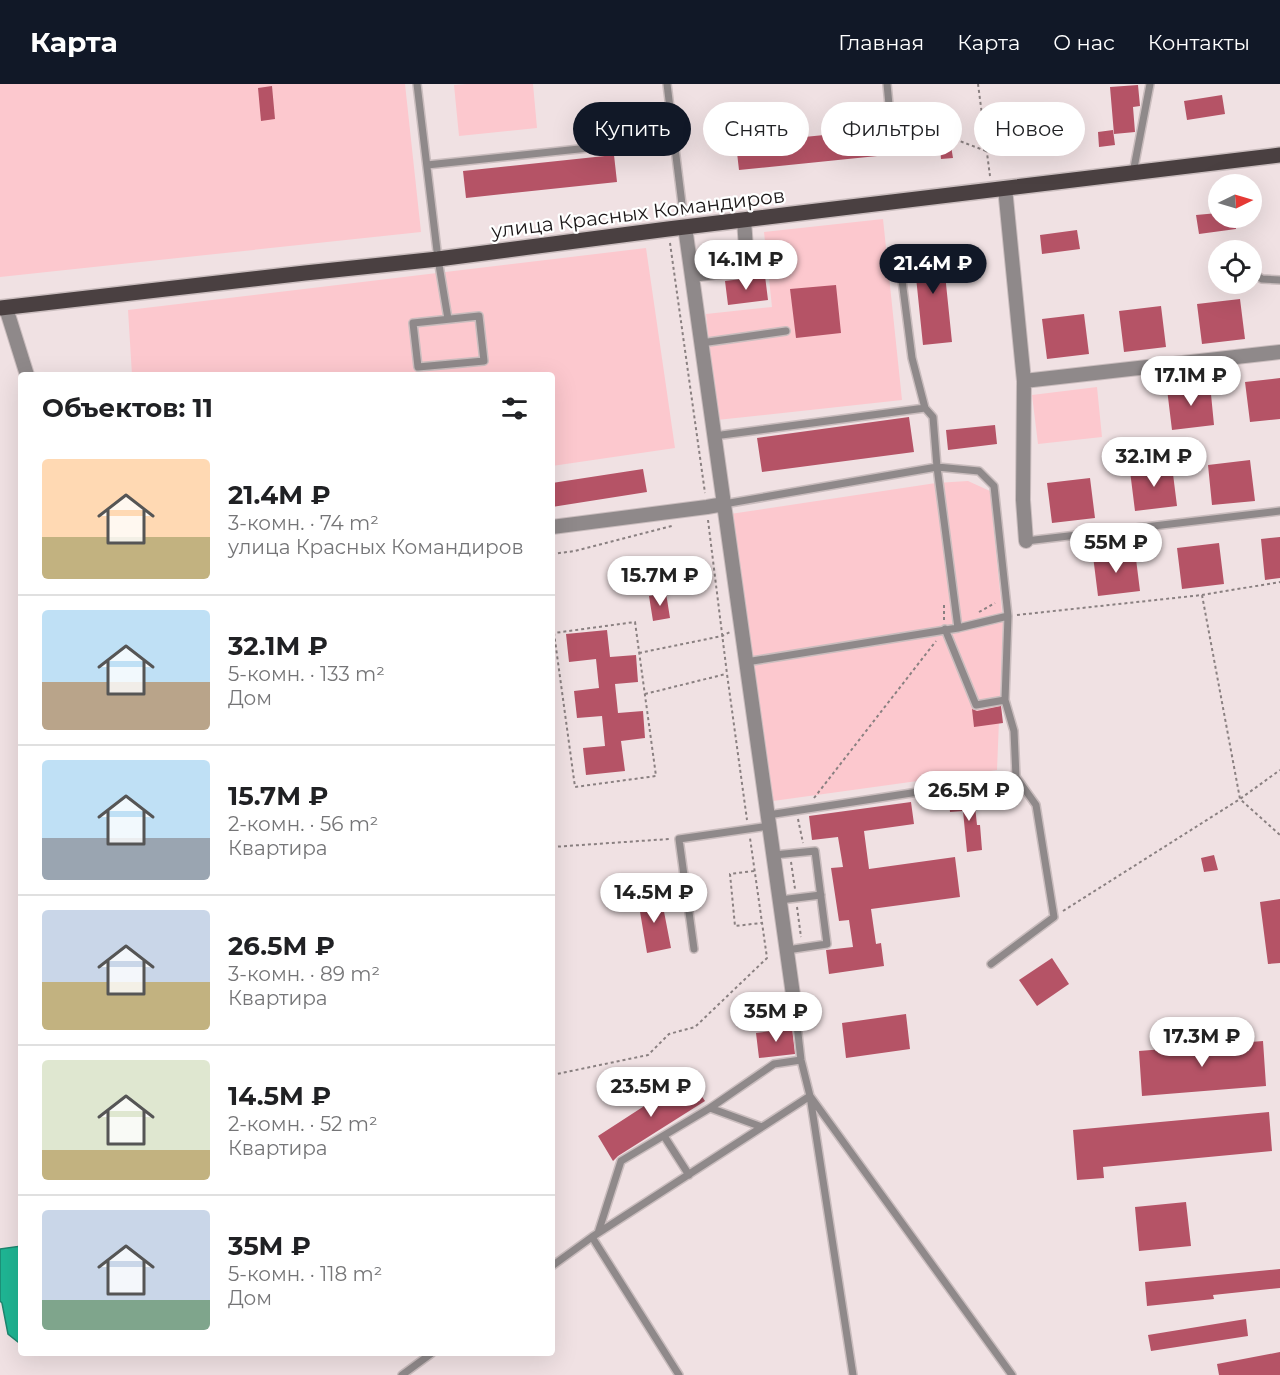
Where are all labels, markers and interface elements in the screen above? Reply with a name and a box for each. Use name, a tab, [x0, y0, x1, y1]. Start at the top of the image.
text: Карта	[30, 25, 118, 59]
text: Главная	[838, 30, 924, 55]
text: Карта	[957, 30, 1020, 55]
text: О нас	[1053, 30, 1115, 55]
text: Контакты	[1148, 30, 1250, 55]
chip: Купить	[573, 102, 691, 156]
chip: Снять	[703, 102, 809, 156]
chip: Фильтры	[821, 102, 962, 156]
chip: Новое	[974, 102, 1085, 156]
north arrow	[1208, 174, 1262, 228]
map controls	[1208, 174, 1262, 294]
street label: улица Красных Командиров	[489, 183, 786, 243]
pin: 14.1M ₽	[691, 240, 801, 291]
button: locate	[1208, 240, 1262, 294]
pin: 21.4M ₽	[878, 244, 988, 295]
text: 14.1M ₽	[708, 247, 784, 271]
text: 21.4M ₽	[894, 251, 972, 275]
pin: 17.1M ₽	[1136, 356, 1246, 407]
text: 17.1M ₽	[1155, 363, 1227, 387]
text: Объектов: 11	[42, 392, 213, 424]
icon: filters	[498, 392, 531, 425]
pin: 32.1M ₽	[1099, 437, 1209, 488]
text: 32.1M ₽	[1116, 444, 1192, 468]
text: 21.4M ₽	[228, 479, 331, 511]
icon: home	[90, 483, 162, 555]
text: 3-комн. · 74 m²	[228, 511, 379, 535]
pin: 55M ₽	[1074, 523, 1158, 574]
text: 55M ₽	[1084, 530, 1148, 554]
text: улица Красных Командиров	[228, 535, 524, 559]
pin: 15.7M ₽	[605, 556, 715, 607]
text: 15.7M ₽	[621, 563, 699, 587]
text: 32.1M ₽	[228, 630, 328, 662]
icon: home	[90, 634, 162, 706]
text: 5-комн. · 133 m²	[228, 662, 385, 686]
text: Дом	[228, 686, 272, 710]
pin: 26.5M ₽	[914, 771, 1024, 822]
text: 26.5M ₽	[928, 778, 1010, 802]
text: 15.7M ₽	[228, 780, 329, 812]
icon: home	[90, 784, 162, 856]
text: 2-комн. · 56 m²	[228, 812, 378, 836]
text: Квартира	[228, 836, 328, 860]
pin: 14.5M ₽	[599, 873, 709, 924]
text: 14.5M ₽	[614, 880, 694, 904]
text: 26.5M ₽	[228, 930, 335, 962]
icon: home	[90, 934, 162, 1006]
text: 3-комн. · 89 m²	[228, 962, 380, 986]
text: Квартира	[228, 986, 328, 1010]
pin: 35M ₽	[734, 992, 818, 1043]
text: 35M ₽	[744, 999, 808, 1023]
pin: 17.3M ₽	[1147, 1017, 1257, 1068]
text: 17.3M ₽	[1164, 1024, 1240, 1048]
pin: 23.5M ₽	[596, 1067, 706, 1118]
text: 23.5M ₽	[610, 1074, 692, 1098]
text: 14.5M ₽	[228, 1080, 331, 1112]
icon: home	[90, 1084, 162, 1156]
text: 2-комн. · 52 m²	[228, 1112, 378, 1136]
text: Квартира	[228, 1136, 328, 1160]
text: 35M ₽	[228, 1230, 311, 1262]
icon: home	[90, 1234, 162, 1306]
text: 5-комн. · 118 m²	[228, 1262, 382, 1286]
text: Дом	[228, 1286, 272, 1310]

